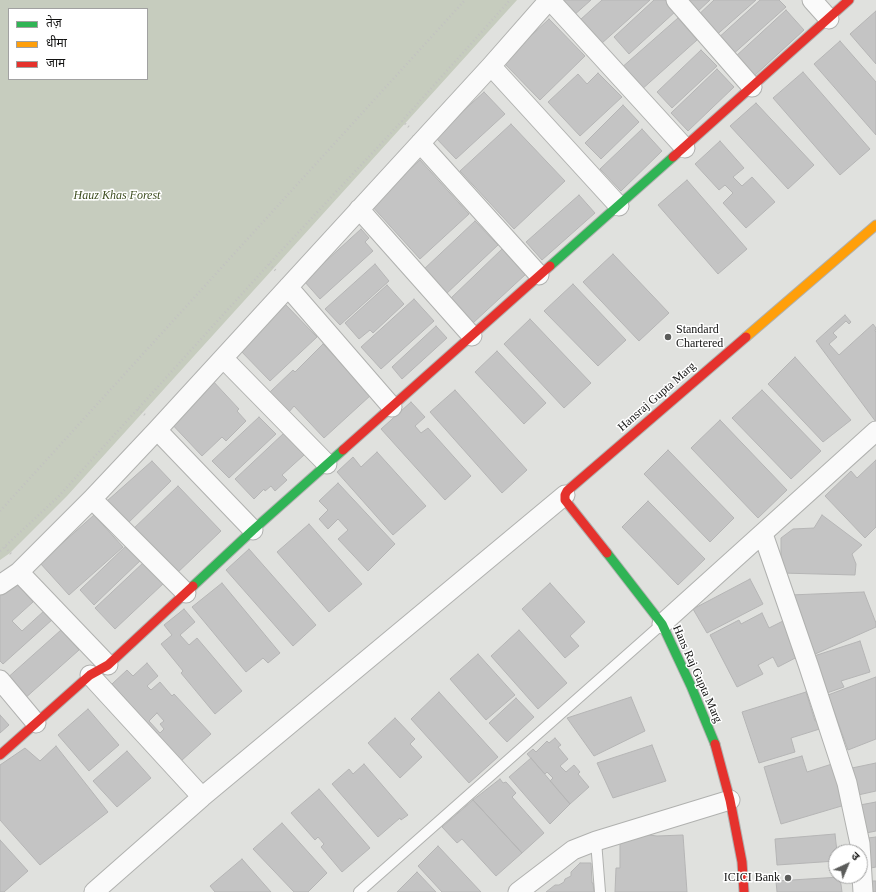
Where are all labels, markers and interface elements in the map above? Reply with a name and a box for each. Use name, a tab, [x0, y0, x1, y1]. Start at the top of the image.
legend	[8, 8, 148, 80]
text: तेज़	[46, 16, 62, 30]
text: धीमा	[46, 36, 67, 50]
text: जाम	[46, 56, 65, 70]
park label: Hauz Khas Forest	[74, 189, 160, 203]
place label: Standard Chartered	[676, 323, 723, 351]
marker: Standard Chartered	[663, 332, 673, 342]
street label: Hansraj Gupta Marg	[615, 359, 699, 435]
street label: Hans Raj Gupta Marg	[669, 623, 725, 725]
north arrow	[828, 844, 868, 884]
text: उ	[849, 850, 862, 863]
place label: ICICI Bank	[724, 871, 780, 885]
marker: ICICI Bank	[783, 873, 793, 883]

